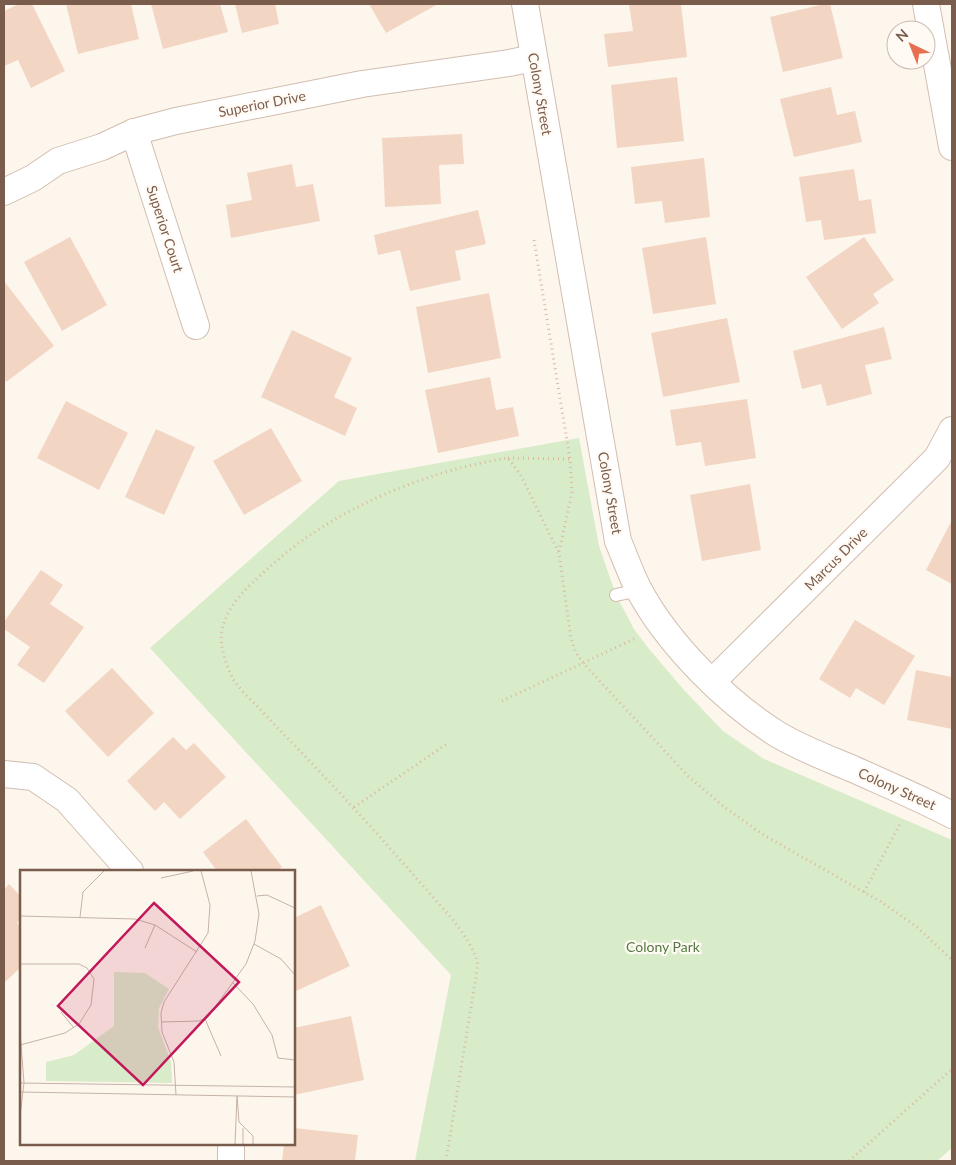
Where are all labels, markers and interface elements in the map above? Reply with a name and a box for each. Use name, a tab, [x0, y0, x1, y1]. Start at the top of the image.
north arrow	[886, 20, 936, 70]
text: N	[892, 25, 912, 45]
street label: Colony Street	[525, 51, 556, 136]
street label: Superior Drive	[217, 87, 307, 120]
street label: Superior Court	[143, 183, 188, 274]
street label: Colony Street	[595, 450, 626, 535]
street label: Marcus Drive	[801, 524, 871, 594]
street label: Colony Street	[856, 764, 939, 813]
inset map	[20, 870, 295, 1145]
park label: Colony Park	[626, 938, 701, 955]

